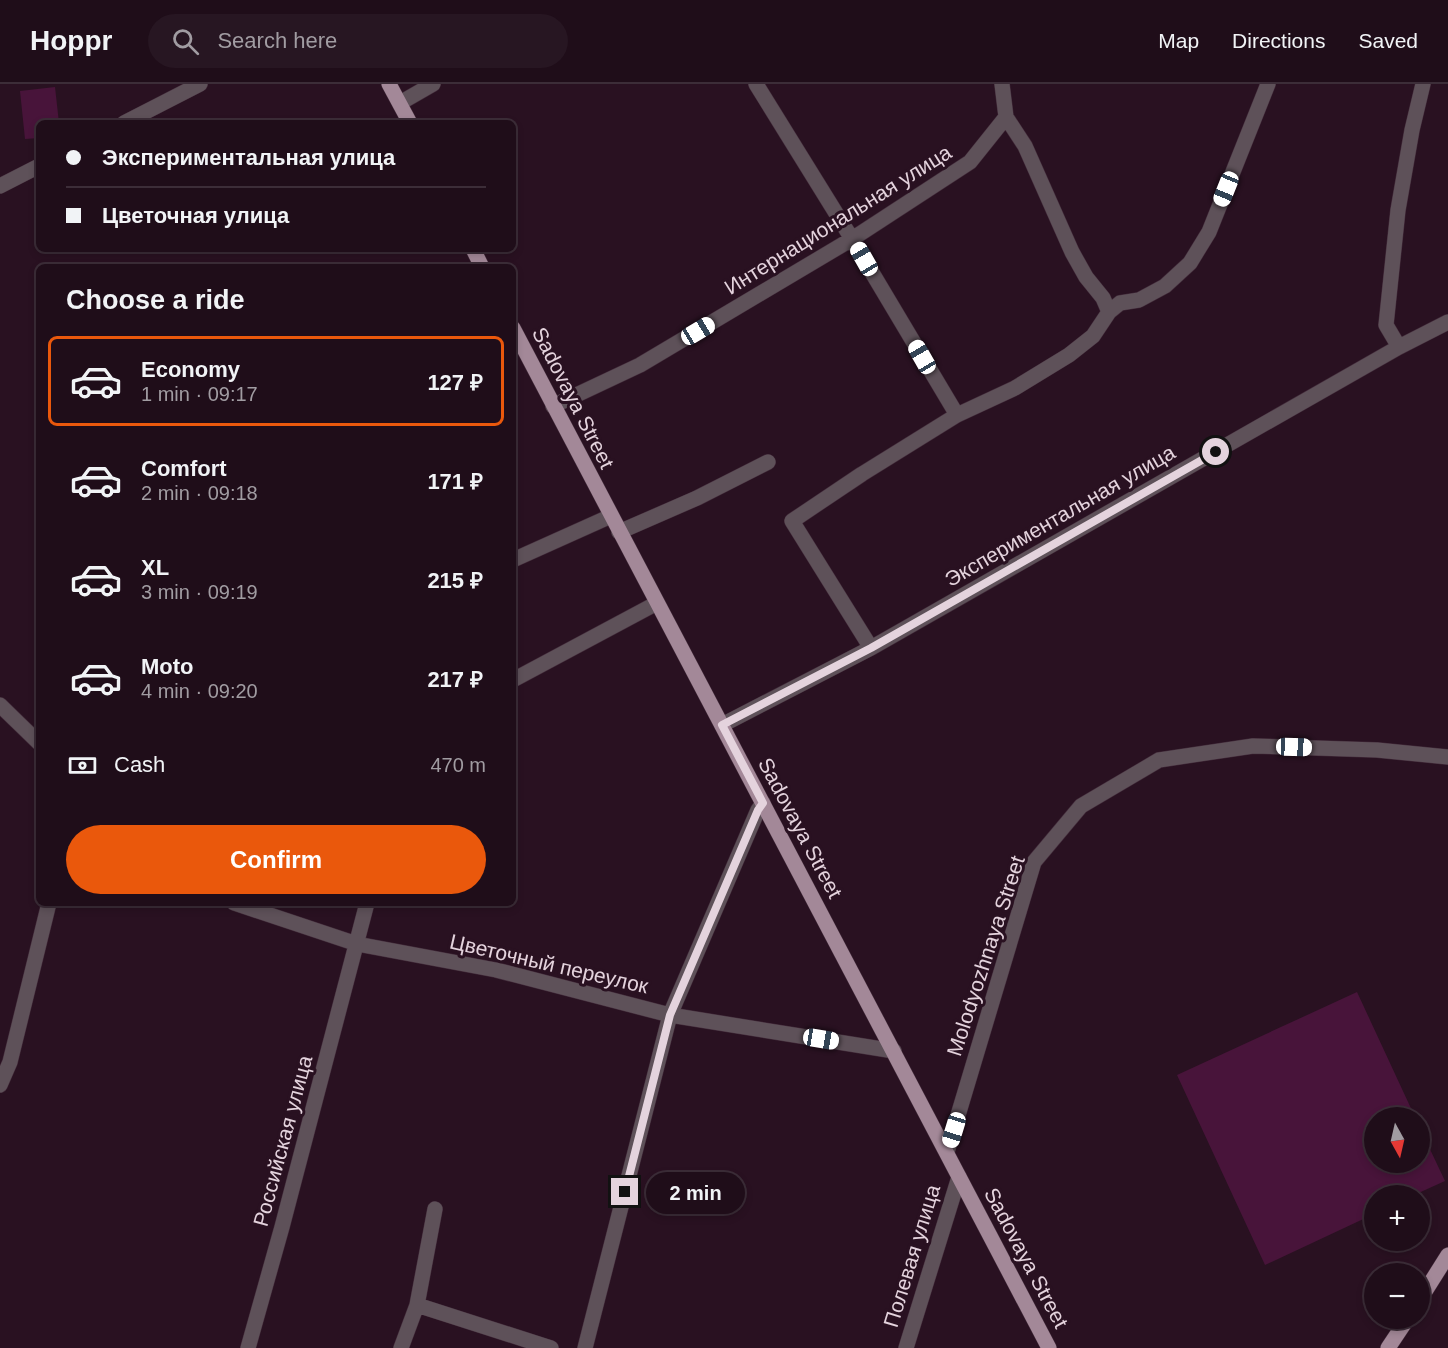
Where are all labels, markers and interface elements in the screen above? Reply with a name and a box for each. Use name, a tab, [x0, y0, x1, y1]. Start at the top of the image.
search box	[148, 14, 568, 68]
text: Hoppr	[30, 25, 112, 56]
icon: search	[169, 25, 202, 58]
text: Search here	[217, 28, 337, 53]
text: Map	[1158, 29, 1199, 52]
text: Directions	[1232, 29, 1325, 52]
text: Saved	[1358, 29, 1418, 52]
street label: Интернациональная улица	[720, 140, 956, 299]
text: Экспериментальная улица	[102, 145, 395, 170]
car	[1211, 169, 1241, 209]
text: Цветочная улица	[102, 203, 289, 228]
car	[847, 239, 881, 279]
text: Choose a ride	[66, 285, 245, 315]
car	[678, 314, 718, 348]
street label: Sadovaya Street	[528, 323, 619, 472]
car	[905, 337, 939, 377]
icon: car	[69, 354, 123, 408]
text: Economy	[141, 357, 240, 382]
text: 127 ₽	[427, 370, 483, 395]
text: 1 min · 09:17	[141, 383, 258, 405]
route start	[1202, 438, 1229, 465]
street label: Экспериментальная улица	[941, 440, 1179, 591]
icon: car	[69, 453, 123, 507]
text: Comfort	[141, 456, 227, 481]
text: 171 ₽	[427, 469, 483, 494]
text: 2 min · 09:18	[141, 482, 258, 504]
icon: car	[69, 552, 123, 606]
text: XL	[141, 555, 169, 580]
text: 215 ₽	[427, 568, 483, 593]
text: 3 min · 09:19	[141, 581, 258, 603]
icon: car	[69, 651, 123, 705]
text: Moto	[141, 654, 194, 679]
text: 217 ₽	[427, 667, 483, 692]
text: 4 min · 09:20	[141, 680, 258, 702]
car	[1276, 737, 1312, 757]
icon: cash	[66, 749, 99, 782]
text: Cash	[114, 752, 165, 777]
text: 470 m	[430, 754, 486, 776]
street label: Sadovaya Street	[754, 754, 847, 902]
button: Confirm	[66, 825, 486, 894]
street label: Molodyozhnaya Street	[942, 853, 1029, 1059]
street label: Цветочный переулок	[448, 929, 651, 998]
car	[802, 1027, 840, 1051]
street label: Российская улица	[249, 1053, 316, 1229]
north arrow	[1364, 1107, 1430, 1173]
map controls	[1364, 1107, 1430, 1329]
car	[940, 1110, 968, 1150]
callout: 2 min	[646, 1171, 745, 1213]
route end	[611, 1178, 638, 1205]
text: 2 min	[669, 1182, 722, 1204]
street label: Полевая улица	[879, 1182, 944, 1330]
street label: Sadovaya Street	[980, 1184, 1073, 1332]
button: +	[1364, 1185, 1430, 1251]
button: −	[1364, 1263, 1430, 1329]

